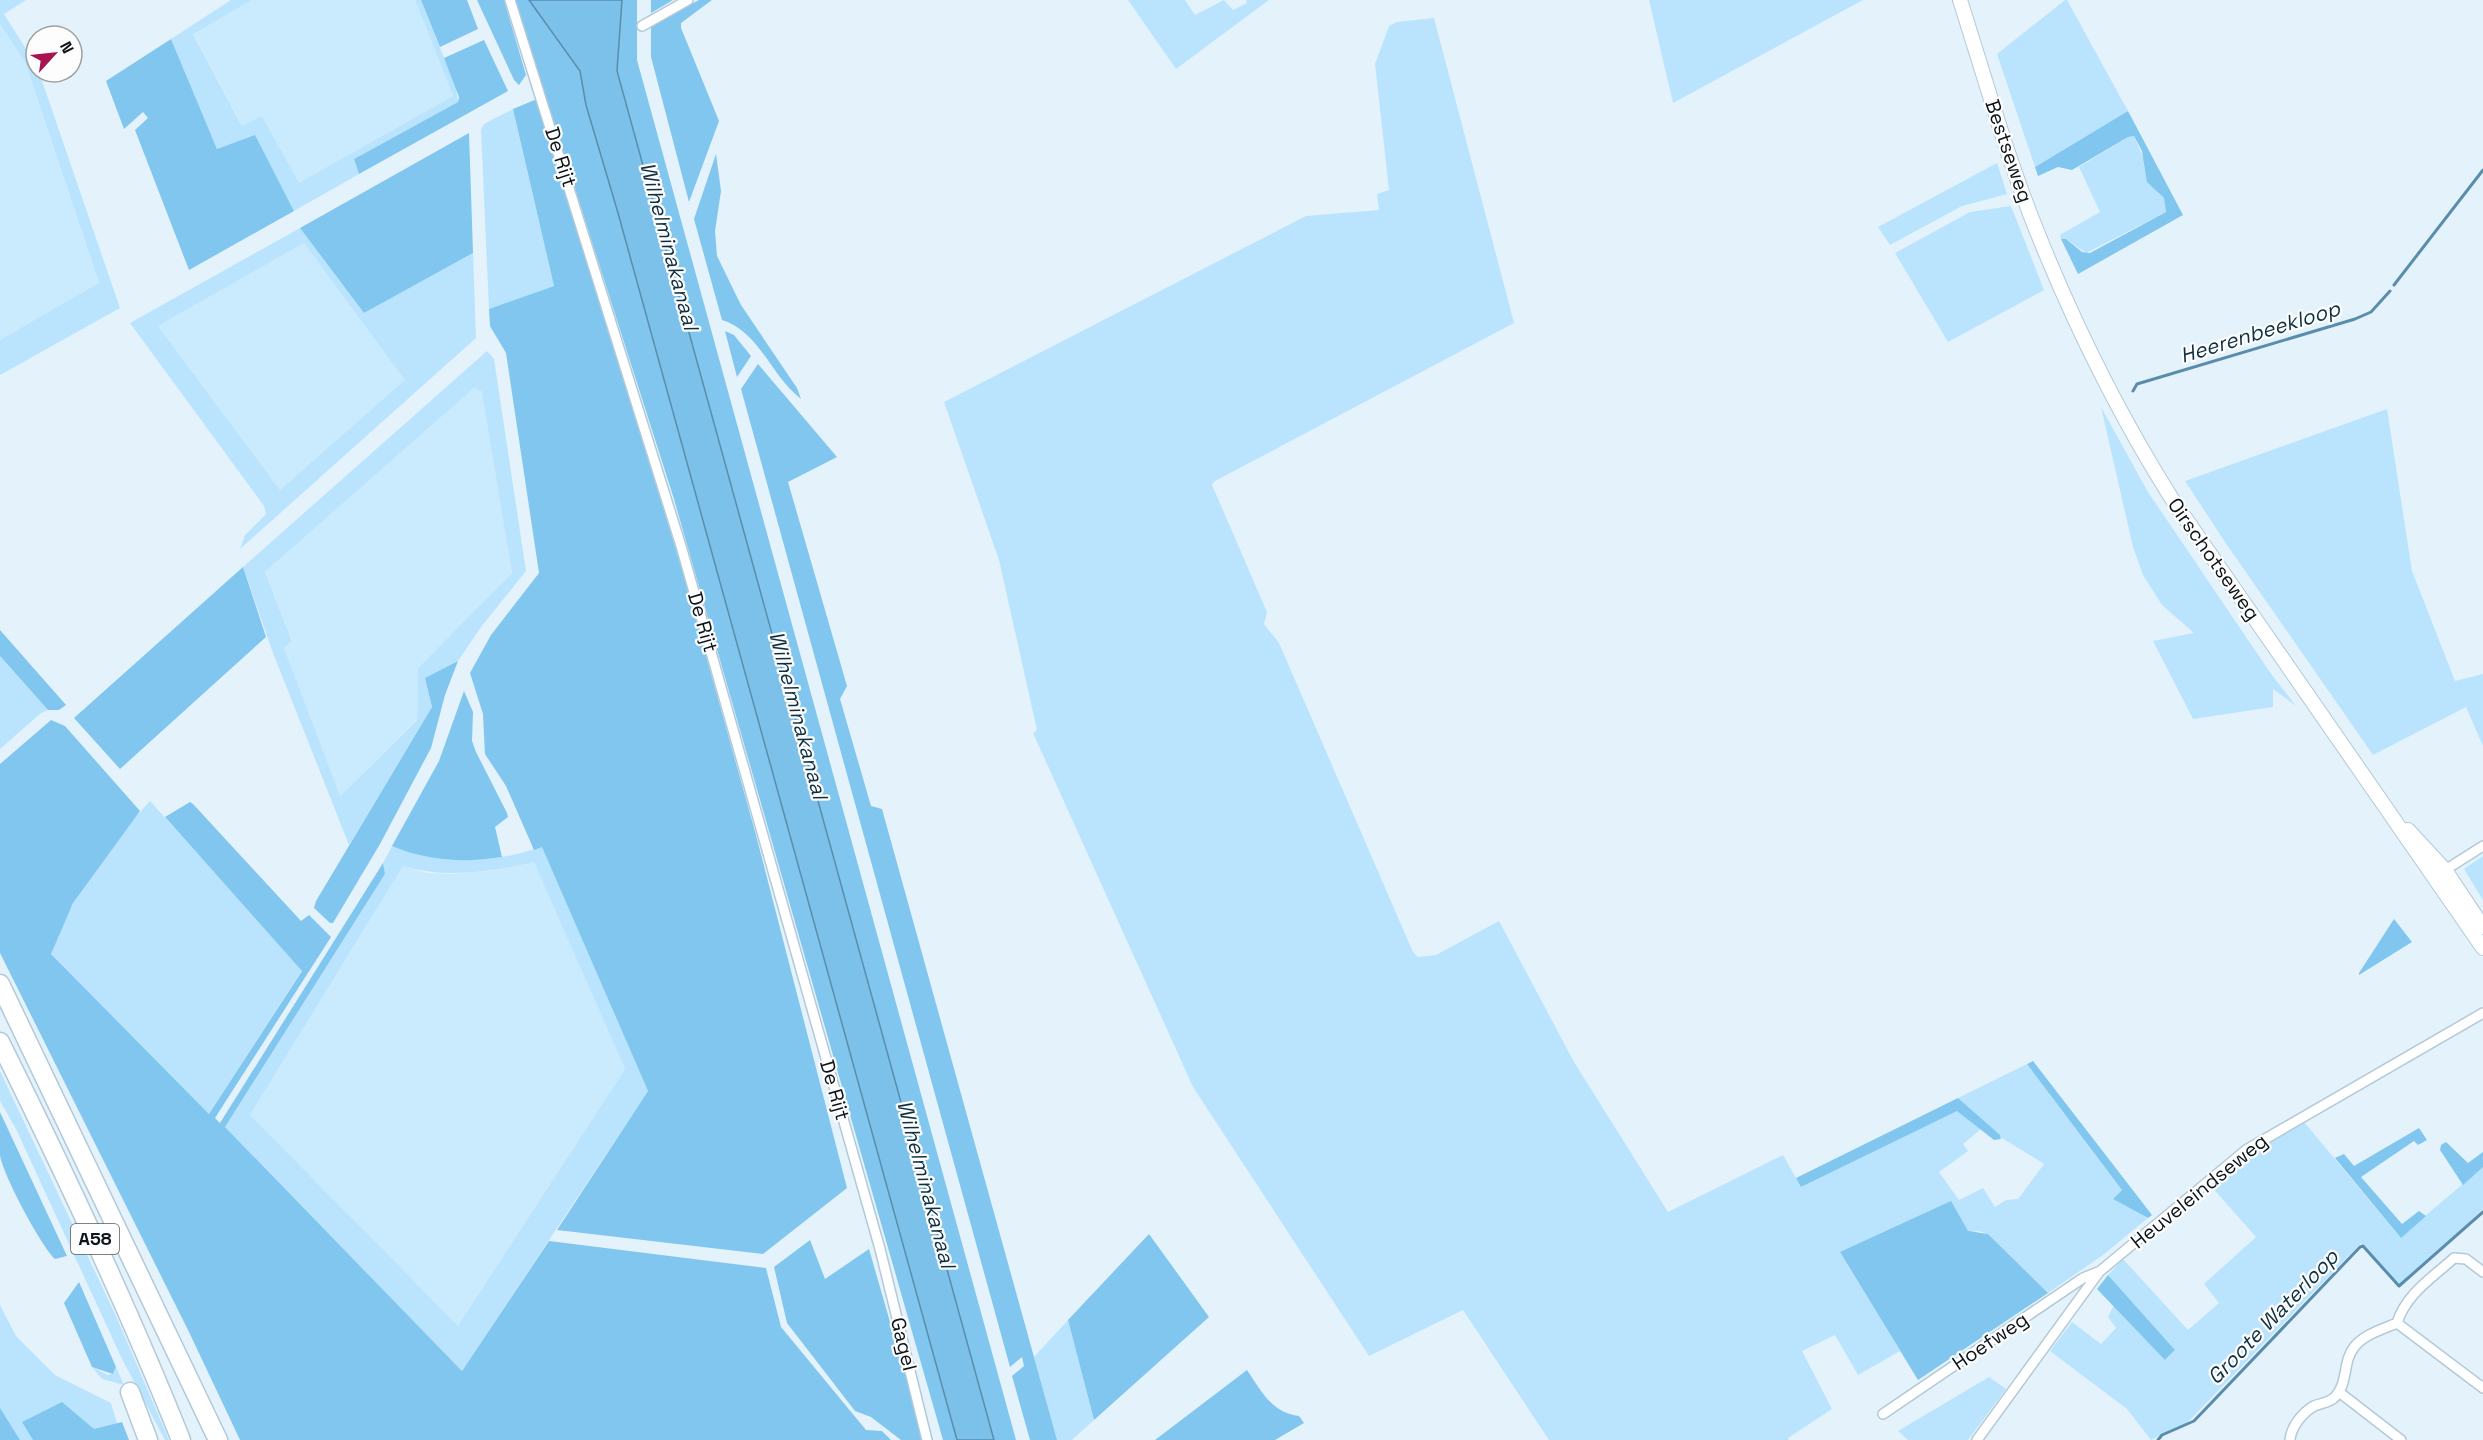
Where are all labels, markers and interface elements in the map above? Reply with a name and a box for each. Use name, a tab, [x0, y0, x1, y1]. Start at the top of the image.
north arrow	[24, 24, 84, 84]
text: N	[55, 38, 79, 57]
street label: Bestseweg	[1979, 96, 2039, 206]
street label: De Rijt	[539, 124, 583, 190]
water label: Wilhelminakanaal	[634, 159, 706, 335]
water label: Heerenbeekloop	[2177, 294, 2344, 369]
street label: Oirschotseweg	[2162, 492, 2266, 626]
street label: De Rijt	[682, 589, 724, 655]
water label: Wilhelminakanaal	[763, 628, 835, 804]
street label: De Rijt	[814, 1057, 856, 1123]
water label: Wilhelminakanaal	[891, 1097, 963, 1273]
street label: Heuveleindseweg	[2125, 1128, 2273, 1254]
road number: A58	[71, 1224, 119, 1254]
water label: Groote Waterloop	[2201, 1242, 2345, 1390]
street label: Hoefweg	[1947, 1306, 2033, 1376]
street label: Gagel	[885, 1315, 923, 1373]

